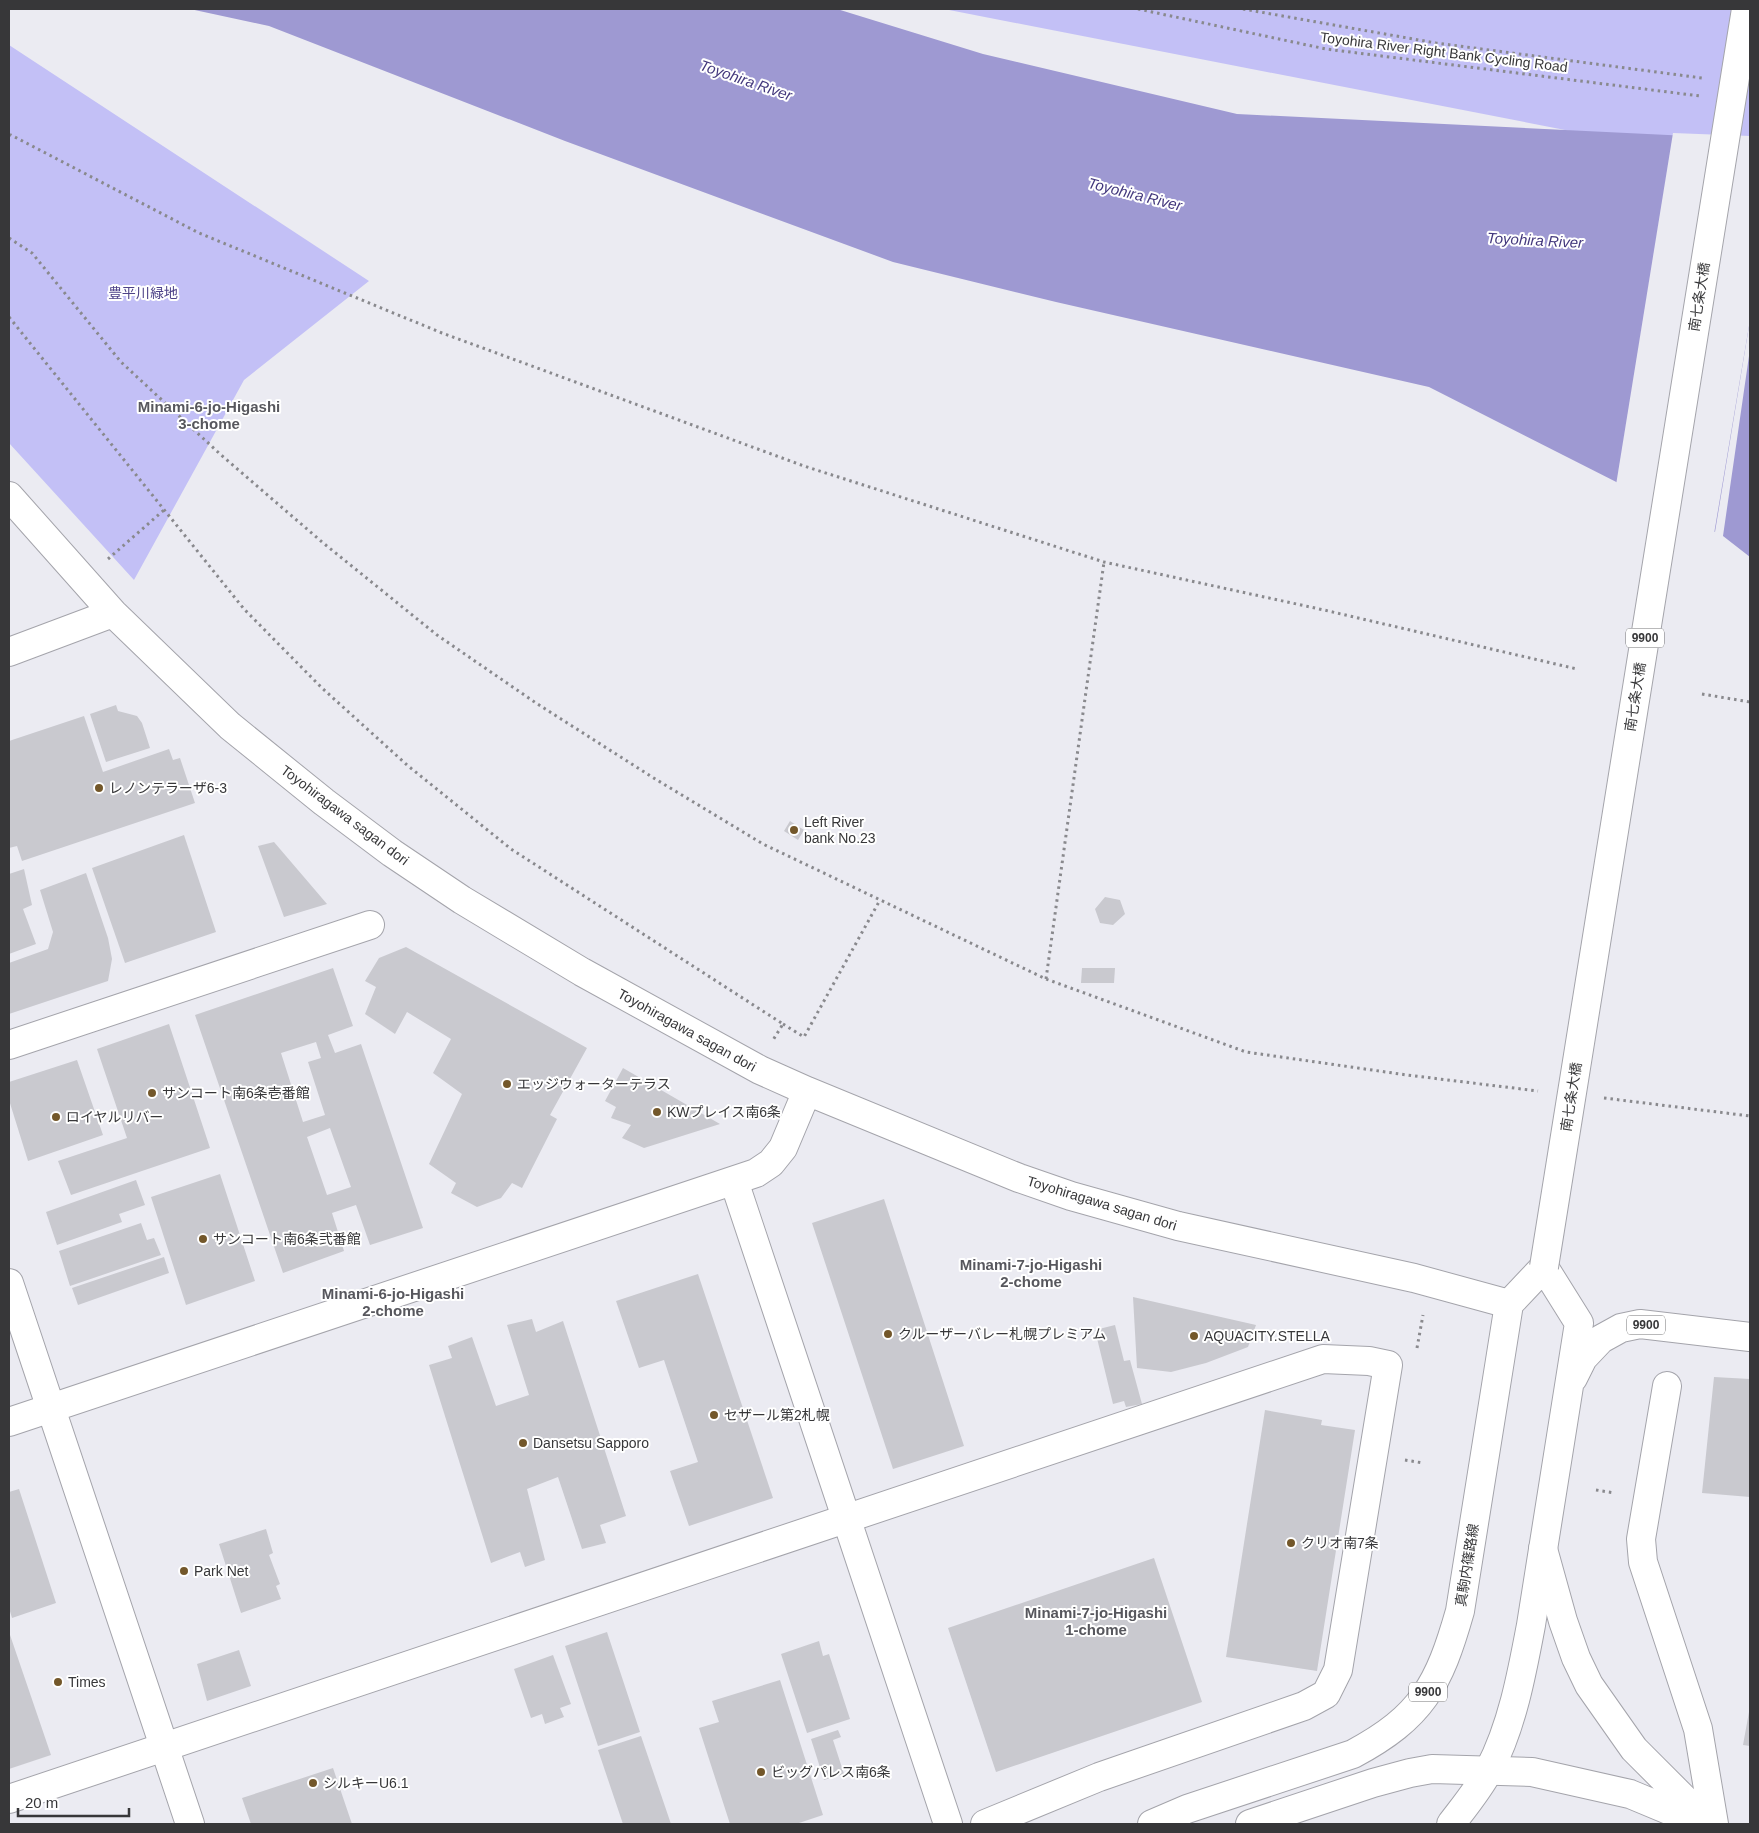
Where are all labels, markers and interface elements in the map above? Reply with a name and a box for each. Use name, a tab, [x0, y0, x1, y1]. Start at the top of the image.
street label: Toyohira River Right Bank Cycling Road	[1319, 29, 1569, 75]
water label: Toyohira River	[698, 56, 795, 104]
water label: Toyohira River	[1086, 174, 1185, 214]
water label: Toyohira River	[1487, 229, 1584, 251]
street label: 南七条大橋	[1686, 261, 1712, 333]
park label: 豊平川緑地	[108, 285, 178, 301]
district label: Minami-6-jo-Higashi 3-chome	[138, 398, 280, 432]
road number: 9900	[1626, 628, 1664, 648]
street label: 南七条大橋	[1622, 661, 1648, 733]
street label: Toyohiragawa sagan dori	[278, 762, 412, 868]
place label: レノンテラーザ6-3	[109, 780, 227, 796]
marker: レノンテラーザ6-3	[93, 782, 105, 794]
place label: Left River bank No.23	[804, 814, 876, 846]
marker: Left River bank No.23	[788, 824, 800, 836]
street label: Toyohiragawa sagan dori	[615, 985, 759, 1075]
street label: 南七条大橋	[1558, 1061, 1584, 1133]
place label: エッジウォーターテラス	[517, 1076, 671, 1092]
marker: エッジウォーターテラス	[501, 1078, 513, 1090]
place label: サンコート南6条壱番館	[162, 1085, 310, 1101]
marker: サンコート南6条壱番館	[146, 1087, 158, 1099]
place label: KWプレイス南6条	[667, 1104, 781, 1120]
marker: KWプレイス南6条	[651, 1106, 663, 1118]
place label: ロイヤルリバー	[66, 1109, 164, 1125]
marker: ロイヤルリバー	[50, 1111, 62, 1123]
street label: Toyohiragawa sagan dori	[1025, 1173, 1179, 1233]
place label: サンコート南6条弐番館	[213, 1231, 361, 1247]
marker: サンコート南6条弐番館	[197, 1233, 209, 1245]
district label: Minami-7-jo-Higashi 2-chome	[960, 1256, 1102, 1290]
district label: Minami-6-jo-Higashi 2-chome	[322, 1285, 464, 1319]
road number: 9900	[1627, 1316, 1665, 1334]
place label: クルーザーバレー札幌プレミアム	[898, 1326, 1106, 1342]
marker: クルーザーバレー札幌プレミアム	[882, 1328, 894, 1340]
place label: AQUACITY.STELLA	[1204, 1328, 1330, 1344]
marker: AQUACITY.STELLA	[1188, 1330, 1200, 1342]
place label: セザール第2札幌	[724, 1407, 830, 1423]
marker: セザール第2札幌	[708, 1409, 720, 1421]
place label: Dansetsu Sapporo	[533, 1435, 649, 1451]
marker: Dansetsu Sapporo	[517, 1437, 529, 1449]
street label: 真駒内篠路線	[1453, 1522, 1481, 1608]
place label: クリオ南7条	[1301, 1535, 1379, 1551]
marker: クリオ南7条	[1285, 1537, 1297, 1549]
place label: Park Net	[194, 1563, 249, 1579]
marker: Park Net	[178, 1565, 190, 1577]
district label: Minami-7-jo-Higashi 1-chome	[1025, 1604, 1167, 1638]
place label: Times	[68, 1674, 106, 1690]
marker: Times	[52, 1676, 64, 1688]
road number: 9900	[1409, 1682, 1447, 1701]
place label: ビッグパレス南6条	[771, 1764, 891, 1780]
marker: ビッグパレス南6条	[755, 1766, 767, 1778]
place label: シルキーU6.1	[323, 1775, 409, 1791]
marker: シルキーU6.1	[307, 1777, 319, 1789]
scale bar	[18, 1786, 129, 1818]
text: 20 m	[25, 1794, 58, 1811]

